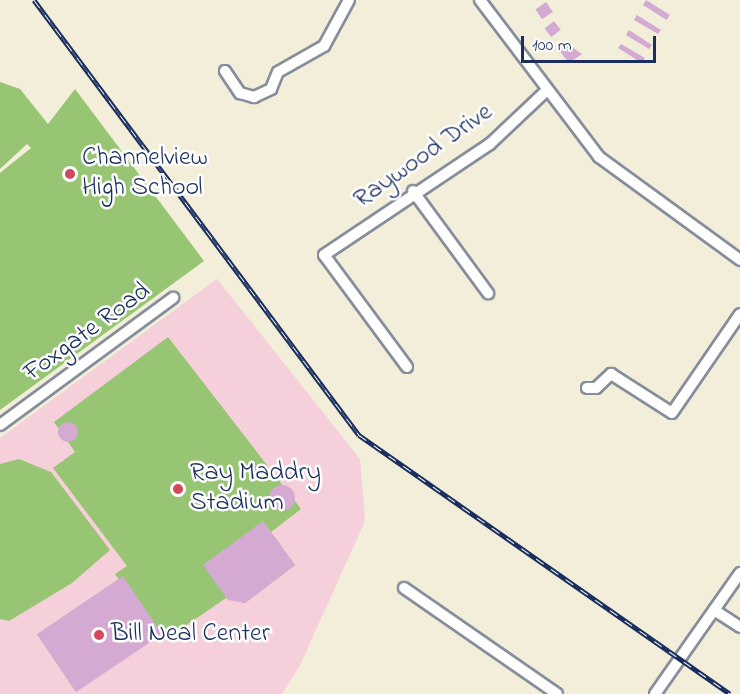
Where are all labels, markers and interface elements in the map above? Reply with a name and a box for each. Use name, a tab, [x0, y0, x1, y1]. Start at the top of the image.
scale bar	[524, 24, 659, 62]
text: 100 m	[532, 33, 572, 59]
street label: Raywood Drive	[349, 98, 499, 216]
place label: Channelview High School	[82, 143, 208, 204]
marker: Channelview High School	[63, 167, 77, 181]
street label: Foxgate Road	[19, 277, 157, 389]
place label: Ray Maddry Stadium	[190, 458, 321, 520]
marker: Ray Maddry Stadium	[171, 482, 185, 496]
place label: Bill Neal Center	[111, 619, 270, 651]
marker: Bill Neal Center	[92, 628, 106, 642]

